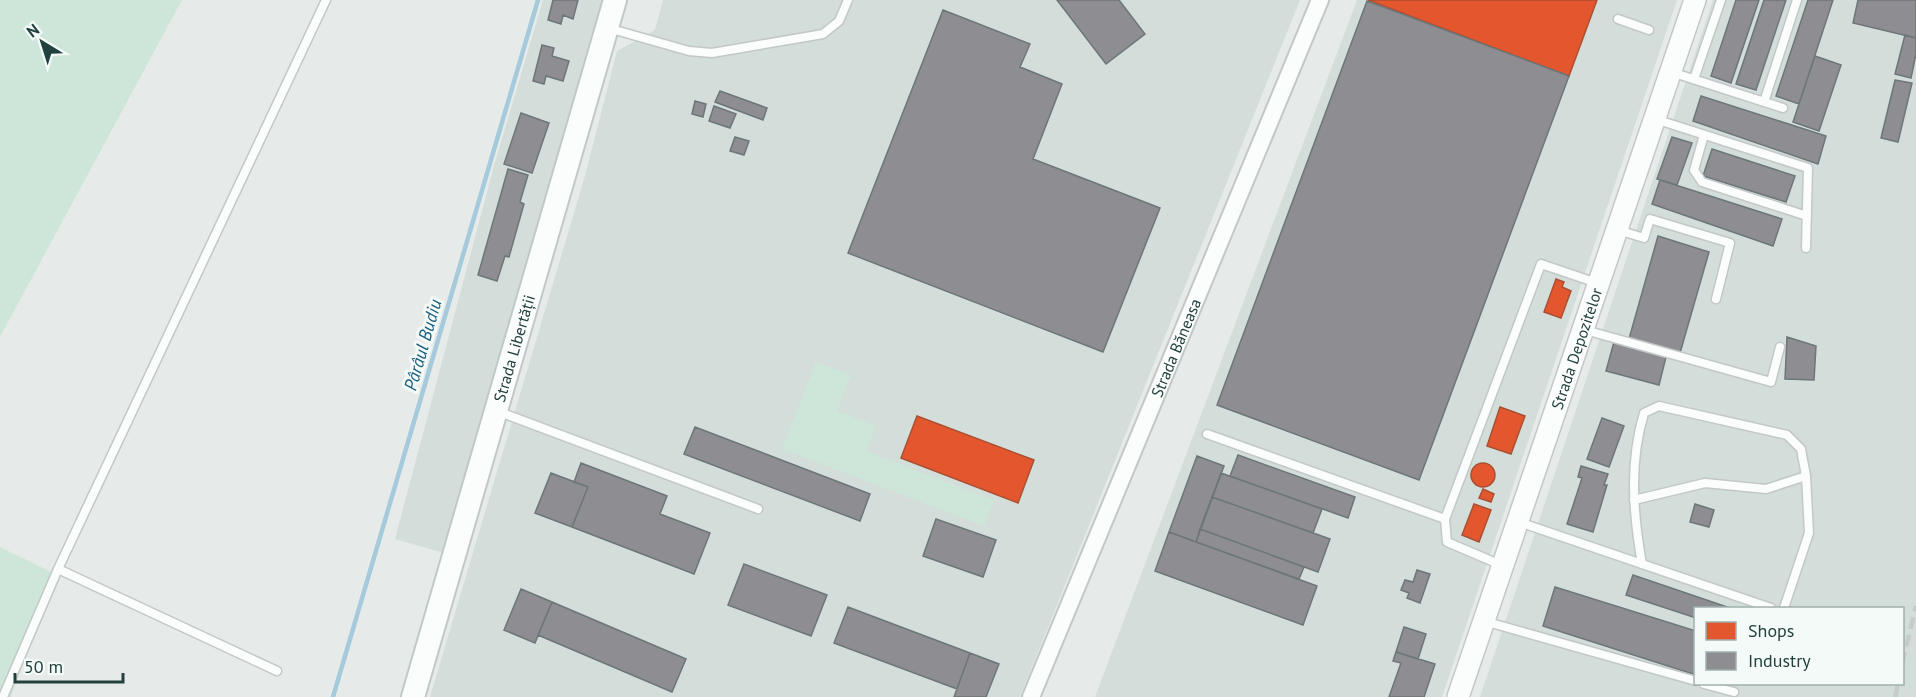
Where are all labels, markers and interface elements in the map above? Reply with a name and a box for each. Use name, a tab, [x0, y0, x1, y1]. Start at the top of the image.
north arrow	[12, 12, 72, 72]
text: N	[22, 19, 43, 41]
street label: Strada Depozitelor	[1547, 285, 1607, 412]
street label: Strada Libertății	[489, 292, 539, 404]
water label: Pârâul Budiu	[398, 296, 447, 393]
street label: Strada Băneasa	[1146, 296, 1205, 400]
legend	[1694, 607, 1904, 685]
text: Shops	[1748, 619, 1794, 642]
scale bar	[15, 646, 123, 684]
text: Industry	[1748, 649, 1811, 672]
text: 50 m	[24, 655, 63, 678]

